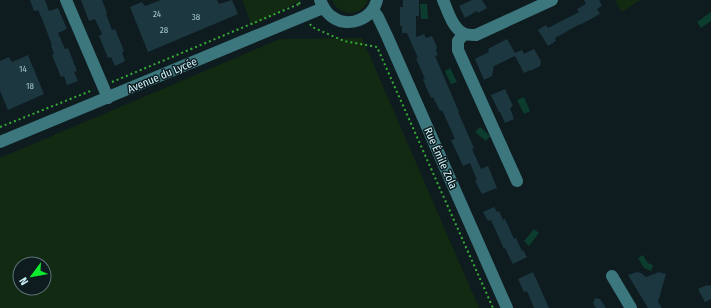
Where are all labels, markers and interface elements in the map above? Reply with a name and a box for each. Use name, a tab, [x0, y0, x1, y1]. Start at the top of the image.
house number: 24	[153, 9, 162, 19]
house number: 38	[192, 12, 201, 22]
house number: 28	[160, 25, 169, 35]
street label: Avenue du Lycée	[125, 55, 199, 96]
house number: 14	[19, 64, 28, 74]
house number: 18	[26, 81, 35, 91]
street label: Rue Émile Zola	[421, 125, 461, 191]
north arrow	[12, 256, 52, 296]
text: N	[17, 275, 31, 287]

